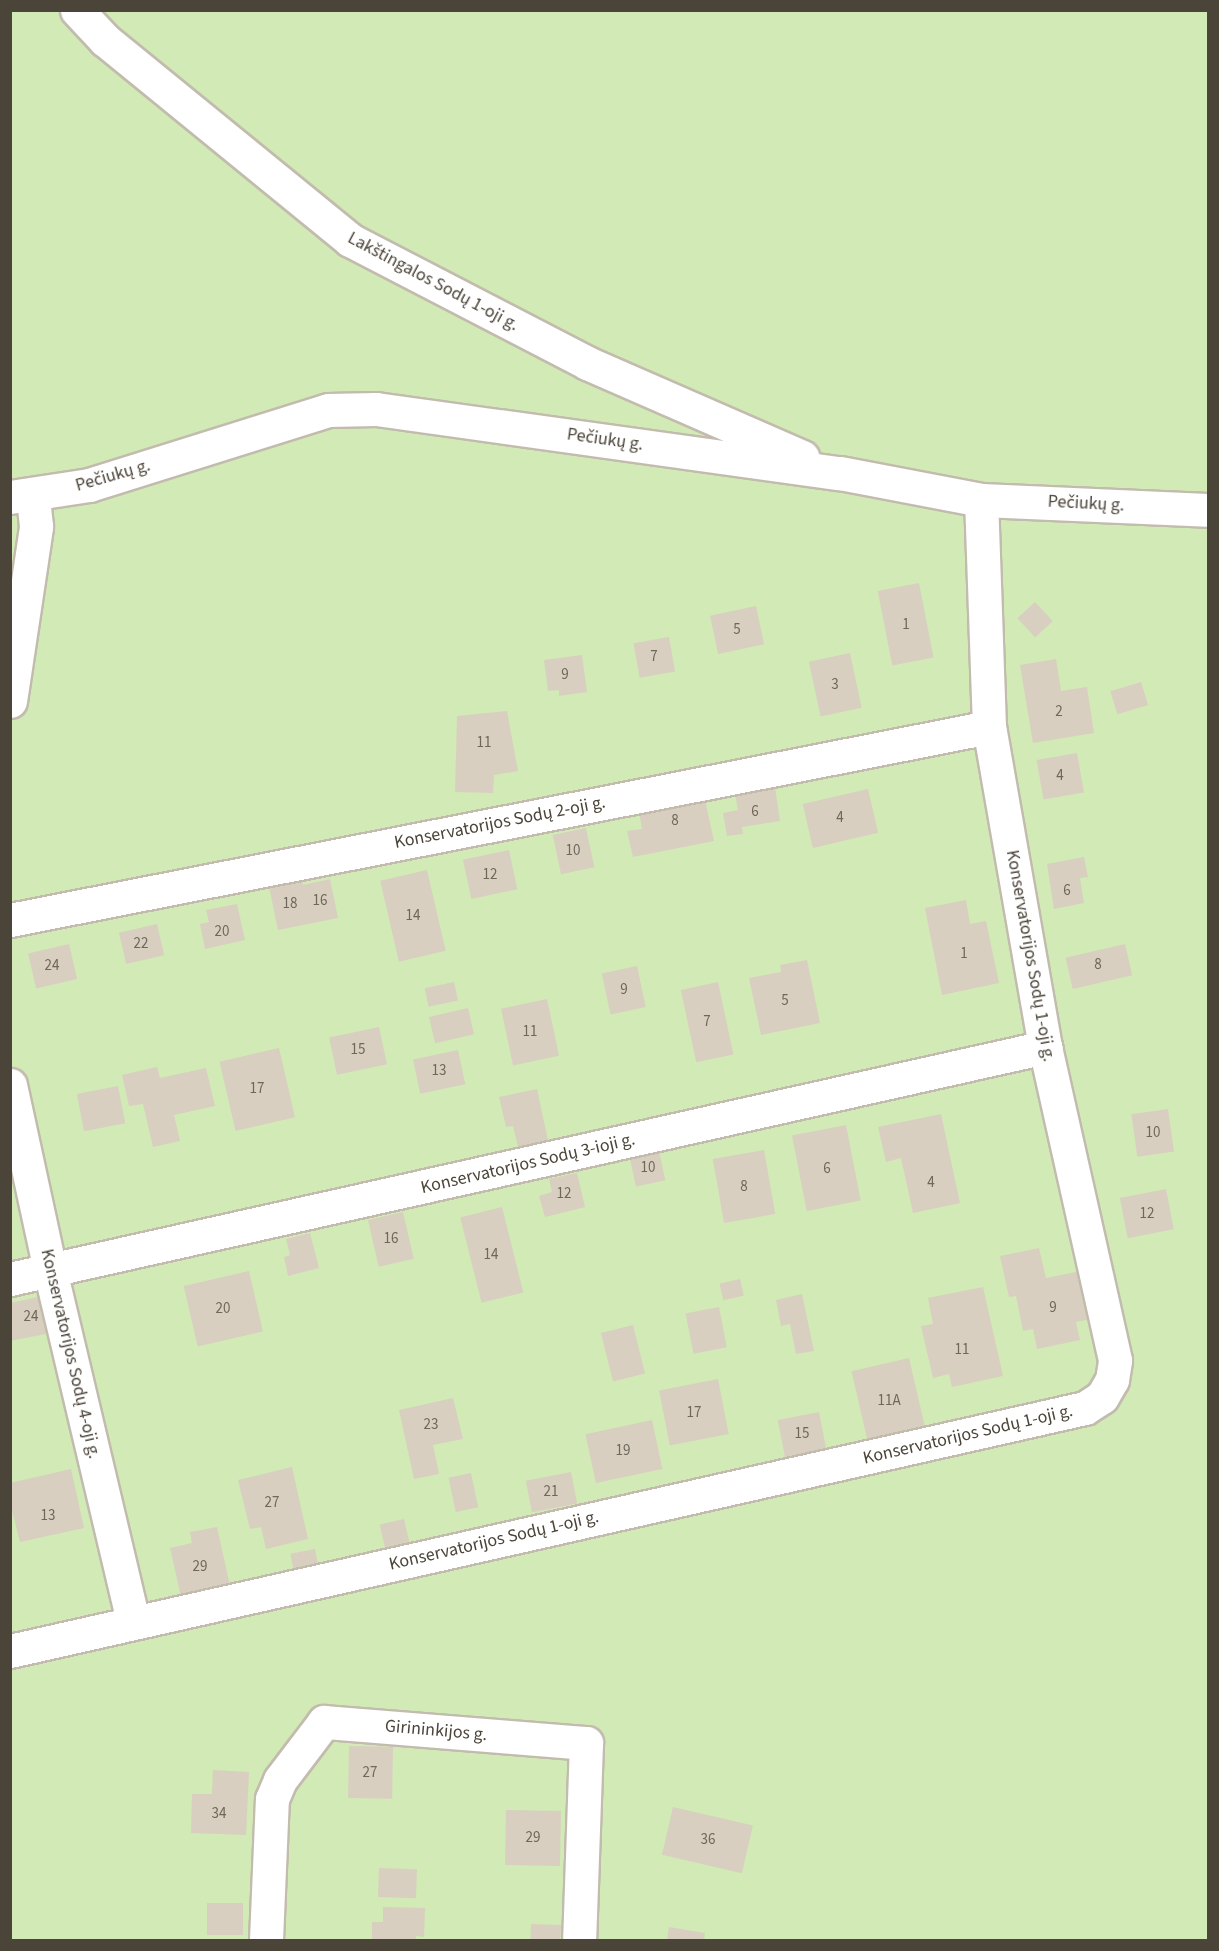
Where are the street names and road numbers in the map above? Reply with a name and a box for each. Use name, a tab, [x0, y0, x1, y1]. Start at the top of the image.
street label: Lakštingalos Sodų 1-oji g.	[344, 228, 522, 336]
street label: Pečiukų g.	[566, 424, 644, 456]
street label: Pečiukų g.	[73, 455, 153, 497]
street label: Pečiukų g.	[1047, 491, 1125, 517]
street label: Konservatorijos Sodų 2-oji g.	[393, 792, 607, 854]
street label: Konservatorijos Sodų 1-oji g.	[1001, 848, 1059, 1064]
street label: Konservatorijos Sodų 3-ioji g.	[419, 1129, 637, 1199]
street label: Konservatorijos Sodų 4-oji g.	[35, 1247, 105, 1461]
street label: Konservatorijos Sodų 1-oji g.	[861, 1400, 1075, 1470]
street label: Konservatorijos Sodų 1-oji g.	[387, 1506, 601, 1576]
street label: Girininkijos g.	[384, 1716, 488, 1746]

